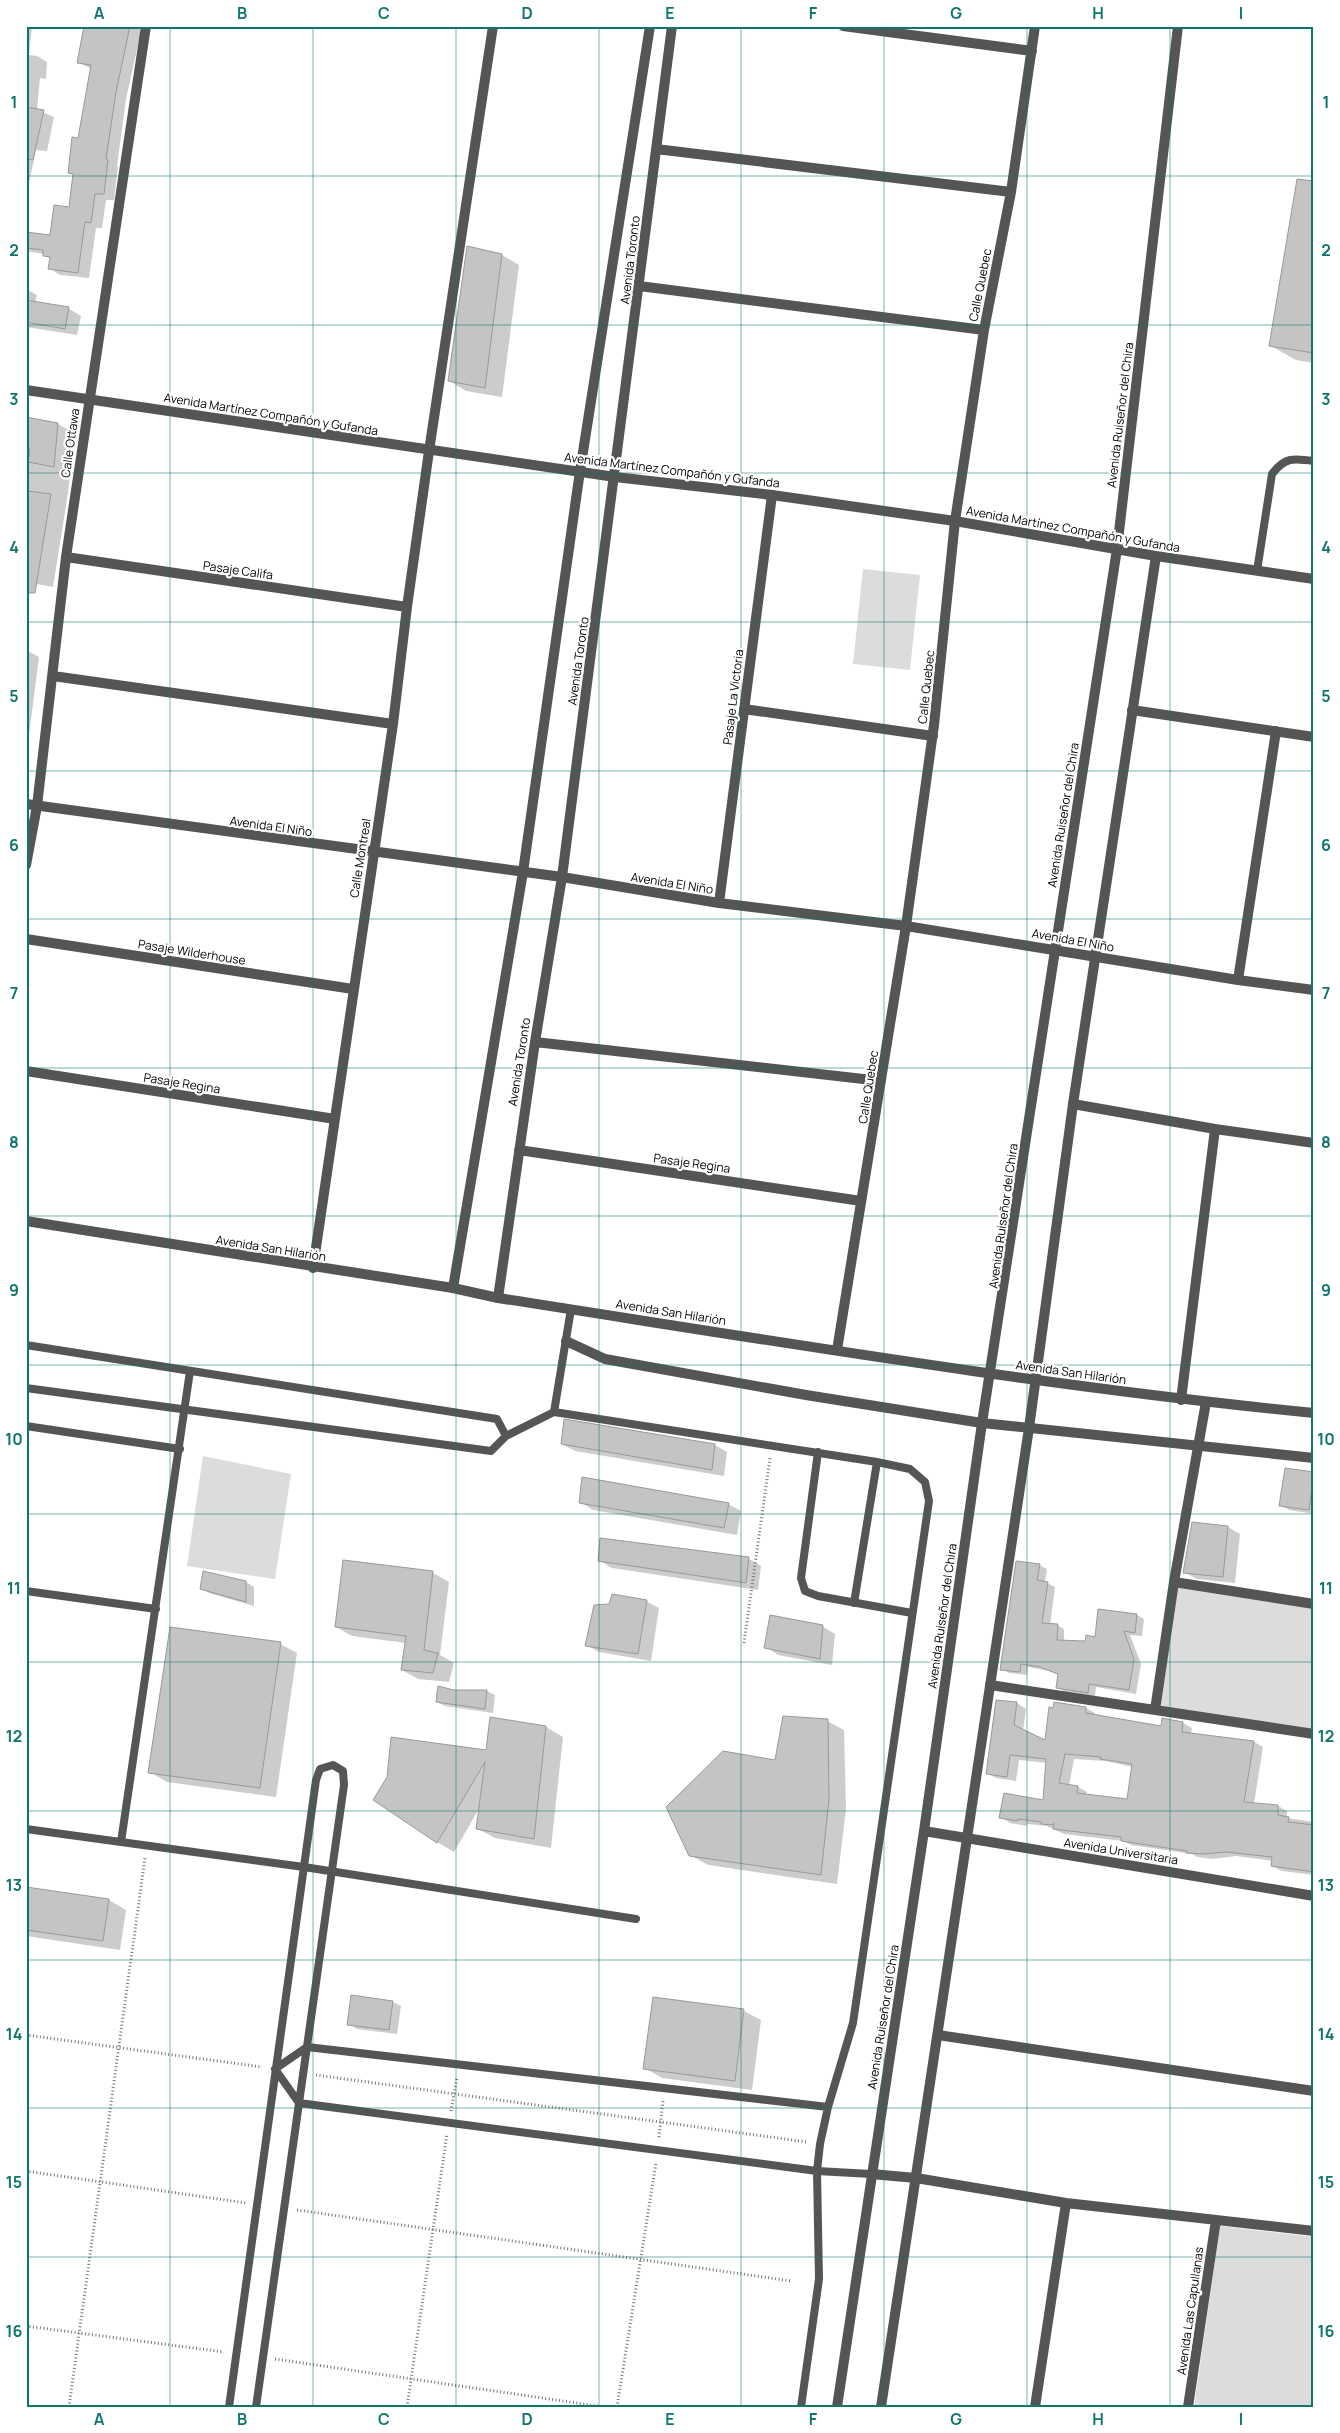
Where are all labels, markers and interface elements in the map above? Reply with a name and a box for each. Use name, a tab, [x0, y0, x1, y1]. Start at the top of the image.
text: A	[94, 2, 105, 24]
text: B	[237, 2, 247, 24]
text: C	[378, 2, 390, 24]
text: D	[521, 2, 533, 24]
text: E	[665, 2, 675, 24]
text: F	[809, 2, 818, 24]
text: G	[950, 2, 962, 24]
text: H	[1092, 2, 1104, 24]
text: I	[1239, 2, 1243, 24]
text: 1	[10, 91, 18, 113]
text: 1	[1322, 91, 1330, 113]
street label: Avenida Toronto	[616, 215, 644, 305]
text: 2	[9, 239, 19, 261]
text: 2	[1321, 239, 1331, 261]
street label: Calle Quebec	[965, 247, 995, 323]
street label: Avenida Ruiseñor del Chira	[1103, 341, 1137, 489]
text: 3	[9, 388, 19, 410]
text: 3	[1321, 388, 1331, 410]
street label: Avenida Martínez Compañón y Gufanda	[163, 389, 379, 439]
street label: Calle Ottawa	[57, 407, 83, 479]
street label: Avenida Martínez Compañón y Gufanda	[563, 448, 781, 492]
street label: Avenida Martínez Compañón y Gufanda	[965, 502, 1181, 556]
text: 4	[9, 536, 19, 558]
text: 4	[1321, 536, 1331, 558]
street label: Pasaje Califa	[202, 557, 274, 583]
street label: Avenida Toronto	[563, 616, 593, 706]
street label: Pasaje La Victoria	[719, 648, 747, 746]
street label: Calle Quebec	[914, 649, 938, 725]
text: 5	[9, 685, 19, 707]
text: 5	[1321, 685, 1331, 707]
street label: Avenida Ruiseñor del Chira	[1043, 741, 1083, 889]
street label: Avenida El Niño	[229, 812, 313, 840]
street label: Calle Montreal	[345, 817, 375, 899]
text: 6	[9, 834, 19, 856]
text: 6	[1321, 834, 1331, 856]
street label: Avenida El Niño	[630, 868, 714, 898]
street label: Avenida El Niño	[1031, 924, 1115, 956]
street label: Pasaje Wilderhouse	[137, 935, 247, 969]
text: 7	[10, 982, 18, 1004]
text: 7	[1322, 982, 1330, 1004]
street label: Avenida Toronto	[504, 1017, 534, 1107]
street label: Calle Quebec	[854, 1049, 882, 1125]
street label: Pasaje Regina	[142, 1069, 222, 1097]
text: 8	[9, 1131, 19, 1153]
text: 8	[1321, 1131, 1331, 1153]
street label: Avenida Ruiseñor del Chira	[984, 1142, 1022, 1290]
street label: Pasaje Regina	[653, 1149, 731, 1177]
street label: Avenida San Hilarión	[215, 1231, 327, 1265]
text: 9	[9, 1279, 19, 1301]
text: 9	[1321, 1279, 1331, 1301]
street label: Avenida San Hilarión	[615, 1295, 727, 1329]
street label: Avenida San Hilarión	[1015, 1356, 1127, 1388]
text: 10	[5, 1428, 23, 1450]
text: 10	[1317, 1428, 1335, 1450]
street label: Avenida Ruiseñor del Chira	[923, 1542, 961, 1690]
text: 11	[7, 1577, 21, 1599]
text: 11	[1319, 1577, 1333, 1599]
text: 12	[6, 1725, 22, 1747]
text: 12	[1318, 1725, 1334, 1747]
street label: Avenida Universitaria	[1063, 1834, 1179, 1868]
text: 13	[6, 1874, 22, 1896]
text: 13	[1318, 1874, 1334, 1896]
street label: Avenida Ruiseñor del Chira	[863, 1943, 903, 2091]
text: 14	[6, 2023, 22, 2045]
text: 14	[1318, 2023, 1334, 2045]
text: 15	[6, 2171, 22, 2193]
text: 15	[1318, 2171, 1334, 2193]
street label: Avenida Las Capullanas	[1173, 2246, 1207, 2376]
text: 16	[6, 2320, 23, 2342]
text: 16	[1318, 2320, 1335, 2342]
text: A	[94, 2408, 105, 2430]
text: B	[237, 2408, 247, 2430]
text: C	[378, 2408, 390, 2430]
text: D	[521, 2408, 533, 2430]
text: E	[665, 2408, 675, 2430]
text: F	[809, 2408, 818, 2430]
text: G	[950, 2408, 962, 2430]
text: H	[1092, 2408, 1104, 2430]
text: I	[1239, 2408, 1243, 2430]

